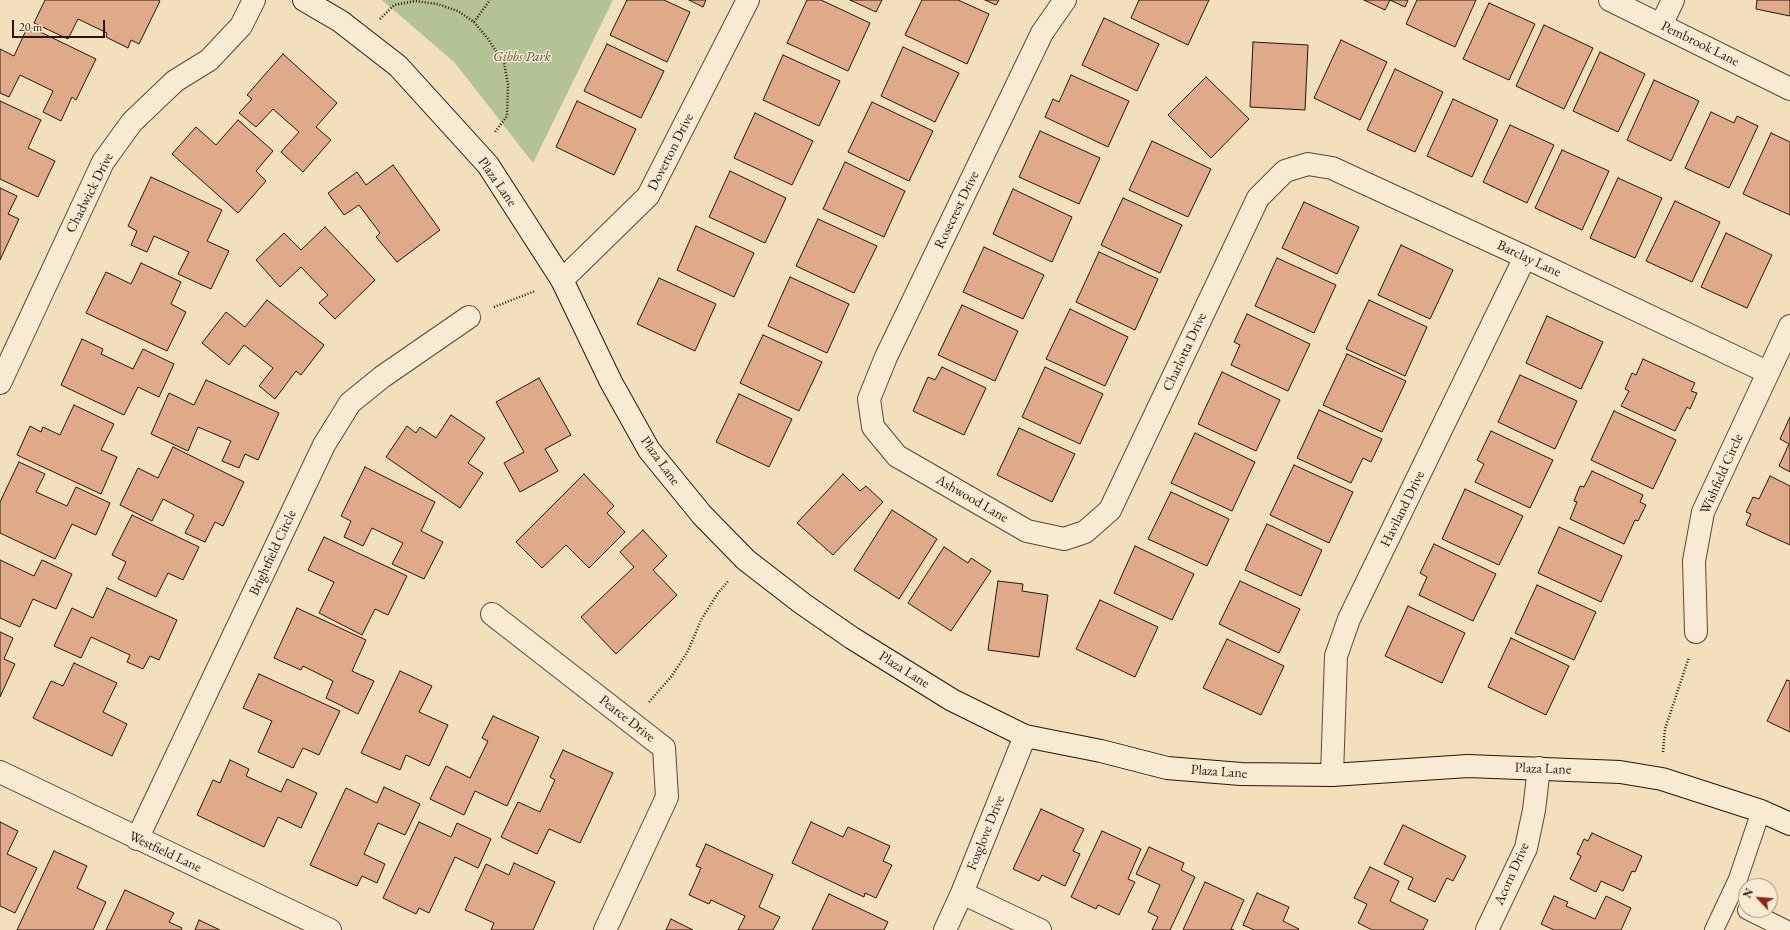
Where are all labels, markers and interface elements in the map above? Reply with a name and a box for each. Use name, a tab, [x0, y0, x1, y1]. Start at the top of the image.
scale bar	[14, 12, 107, 38]
street label: Pembrook Lane	[1658, 18, 1742, 70]
text: 20 m	[19, 19, 42, 35]
park label: Gibbs Park	[493, 49, 551, 65]
street label: Doverton Drive	[644, 110, 698, 194]
street label: Chadwick Drive	[63, 150, 117, 236]
street label: Plaza Lane	[474, 154, 520, 210]
street label: Rosecrest Drive	[931, 169, 983, 251]
street label: Barclay Lane	[1494, 237, 1564, 281]
street label: Charlotta Drive	[1159, 310, 1211, 394]
street label: Wishfield Circle	[1697, 431, 1747, 517]
street label: Plaza Lane	[637, 433, 683, 489]
street label: Haviland Drive	[1377, 468, 1429, 550]
street label: Ashwood Lane	[933, 472, 1011, 526]
street label: Brightfield Circle	[246, 508, 300, 598]
street label: Plaza Lane	[876, 648, 932, 692]
street label: Pearce Drive	[596, 692, 658, 746]
street label: Plaza Lane	[1514, 760, 1572, 778]
street label: Plaza Lane	[1190, 762, 1248, 782]
street label: Foxglove Drive	[963, 793, 1009, 873]
street label: Westfield Lane	[126, 828, 204, 876]
street label: Acorn Drive	[1491, 840, 1533, 908]
north arrow	[1738, 878, 1778, 918]
text: N	[1740, 886, 1756, 900]

